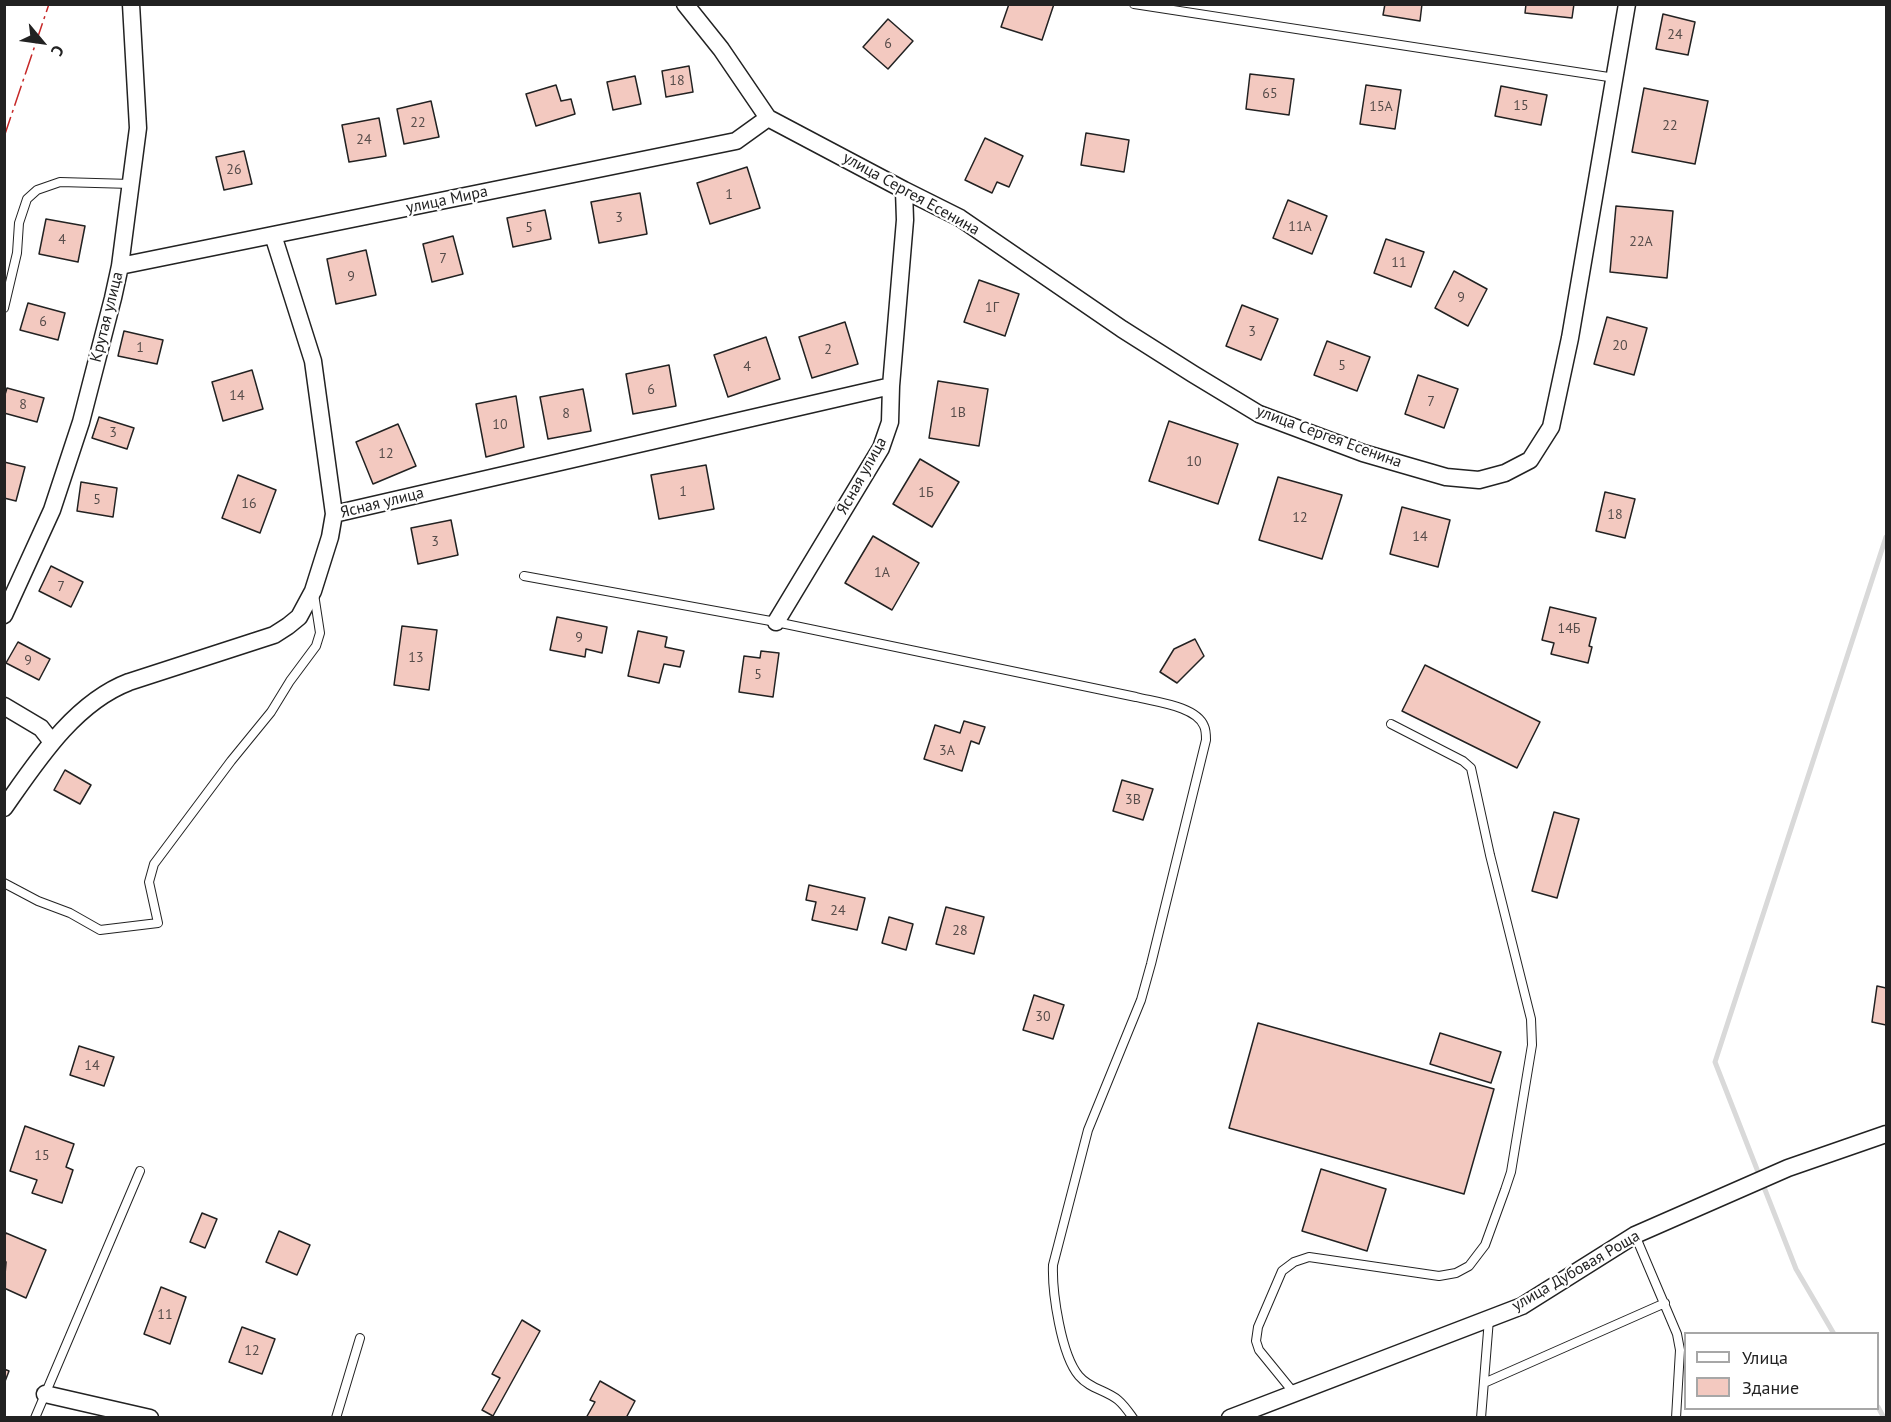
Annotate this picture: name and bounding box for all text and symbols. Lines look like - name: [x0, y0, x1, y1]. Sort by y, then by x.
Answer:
- north arrow: [12, 12, 72, 72]
- house number: 24: [1667, 27, 1683, 43]
- house number: 6: [884, 36, 892, 52]
- text: С: [47, 42, 69, 59]
- house number: 18: [669, 73, 685, 89]
- house number: 65: [1262, 86, 1278, 102]
- house number: 15: [1513, 98, 1529, 114]
- house number: 15А: [1369, 99, 1393, 115]
- house number: 22: [410, 115, 426, 131]
- house number: 22: [1662, 118, 1678, 134]
- house number: 24: [356, 132, 372, 148]
- street label: улица Сергея Есенина: [839, 148, 983, 240]
- house number: 26: [226, 162, 242, 178]
- street label: улица Мира: [404, 182, 490, 218]
- house number: 1: [725, 187, 733, 203]
- house number: 3: [615, 210, 623, 226]
- house number: 11А: [1288, 219, 1312, 235]
- house number: 5: [525, 220, 533, 236]
- house number: 4: [58, 232, 66, 248]
- house number: 22А: [1629, 234, 1653, 250]
- house number: 7: [439, 251, 447, 267]
- house number: 11: [1391, 255, 1407, 271]
- house number: 9: [347, 269, 355, 285]
- street label: Крутая улица: [86, 270, 128, 364]
- house number: 9: [1457, 290, 1465, 306]
- house number: 1Г: [985, 300, 999, 316]
- house number: 6: [39, 314, 47, 330]
- house number: 3: [1248, 324, 1256, 340]
- house number: 20: [1612, 338, 1628, 354]
- house number: 1: [136, 340, 144, 356]
- house number: 2: [824, 342, 832, 358]
- house number: 5: [1338, 358, 1346, 374]
- house number: 4: [743, 359, 751, 375]
- house number: 6: [647, 382, 655, 398]
- house number: 14: [229, 388, 245, 404]
- house number: 7: [1427, 394, 1435, 410]
- house number: 8: [19, 397, 27, 413]
- street label: улица Сергея Есенина: [1254, 402, 1404, 472]
- house number: 1В: [950, 405, 966, 421]
- house number: 8: [562, 406, 570, 422]
- house number: 10: [492, 417, 508, 433]
- house number: 3: [109, 425, 117, 441]
- street label: Ясная улица: [833, 434, 891, 518]
- house number: 12: [378, 446, 394, 462]
- house number: 10: [1186, 454, 1202, 470]
- street label: Ясная улица: [338, 483, 426, 523]
- house number: 1: [679, 484, 687, 500]
- house number: 1Б: [918, 485, 934, 501]
- house number: 5: [93, 492, 101, 508]
- house number: 16: [241, 496, 257, 512]
- house number: 18: [1607, 507, 1623, 523]
- house number: 12: [1292, 510, 1308, 526]
- house number: 14: [1412, 529, 1428, 545]
- house number: 3: [431, 534, 439, 550]
- house number: 1А: [874, 565, 890, 581]
- house number: 7: [57, 579, 65, 595]
- house number: 14Б: [1558, 621, 1580, 637]
- house number: 9: [575, 630, 583, 646]
- house number: 13: [408, 650, 424, 666]
- house number: 9: [24, 653, 32, 669]
- house number: 5: [754, 667, 762, 683]
- house number: 3А: [939, 743, 955, 759]
- house number: 3В: [1125, 792, 1141, 808]
- house number: 24: [830, 903, 846, 919]
- house number: 28: [952, 923, 968, 939]
- house number: 30: [1035, 1009, 1051, 1025]
- house number: 14: [84, 1058, 100, 1074]
- house number: 15: [34, 1148, 50, 1164]
- street label: улица Дубовая Роща: [1509, 1227, 1643, 1315]
- house number: 11: [157, 1307, 173, 1323]
- legend: [1684, 1332, 1879, 1410]
- house number: 12: [244, 1343, 260, 1359]
- text: Улица: [1742, 1346, 1788, 1369]
- text: Здание: [1742, 1376, 1799, 1399]

